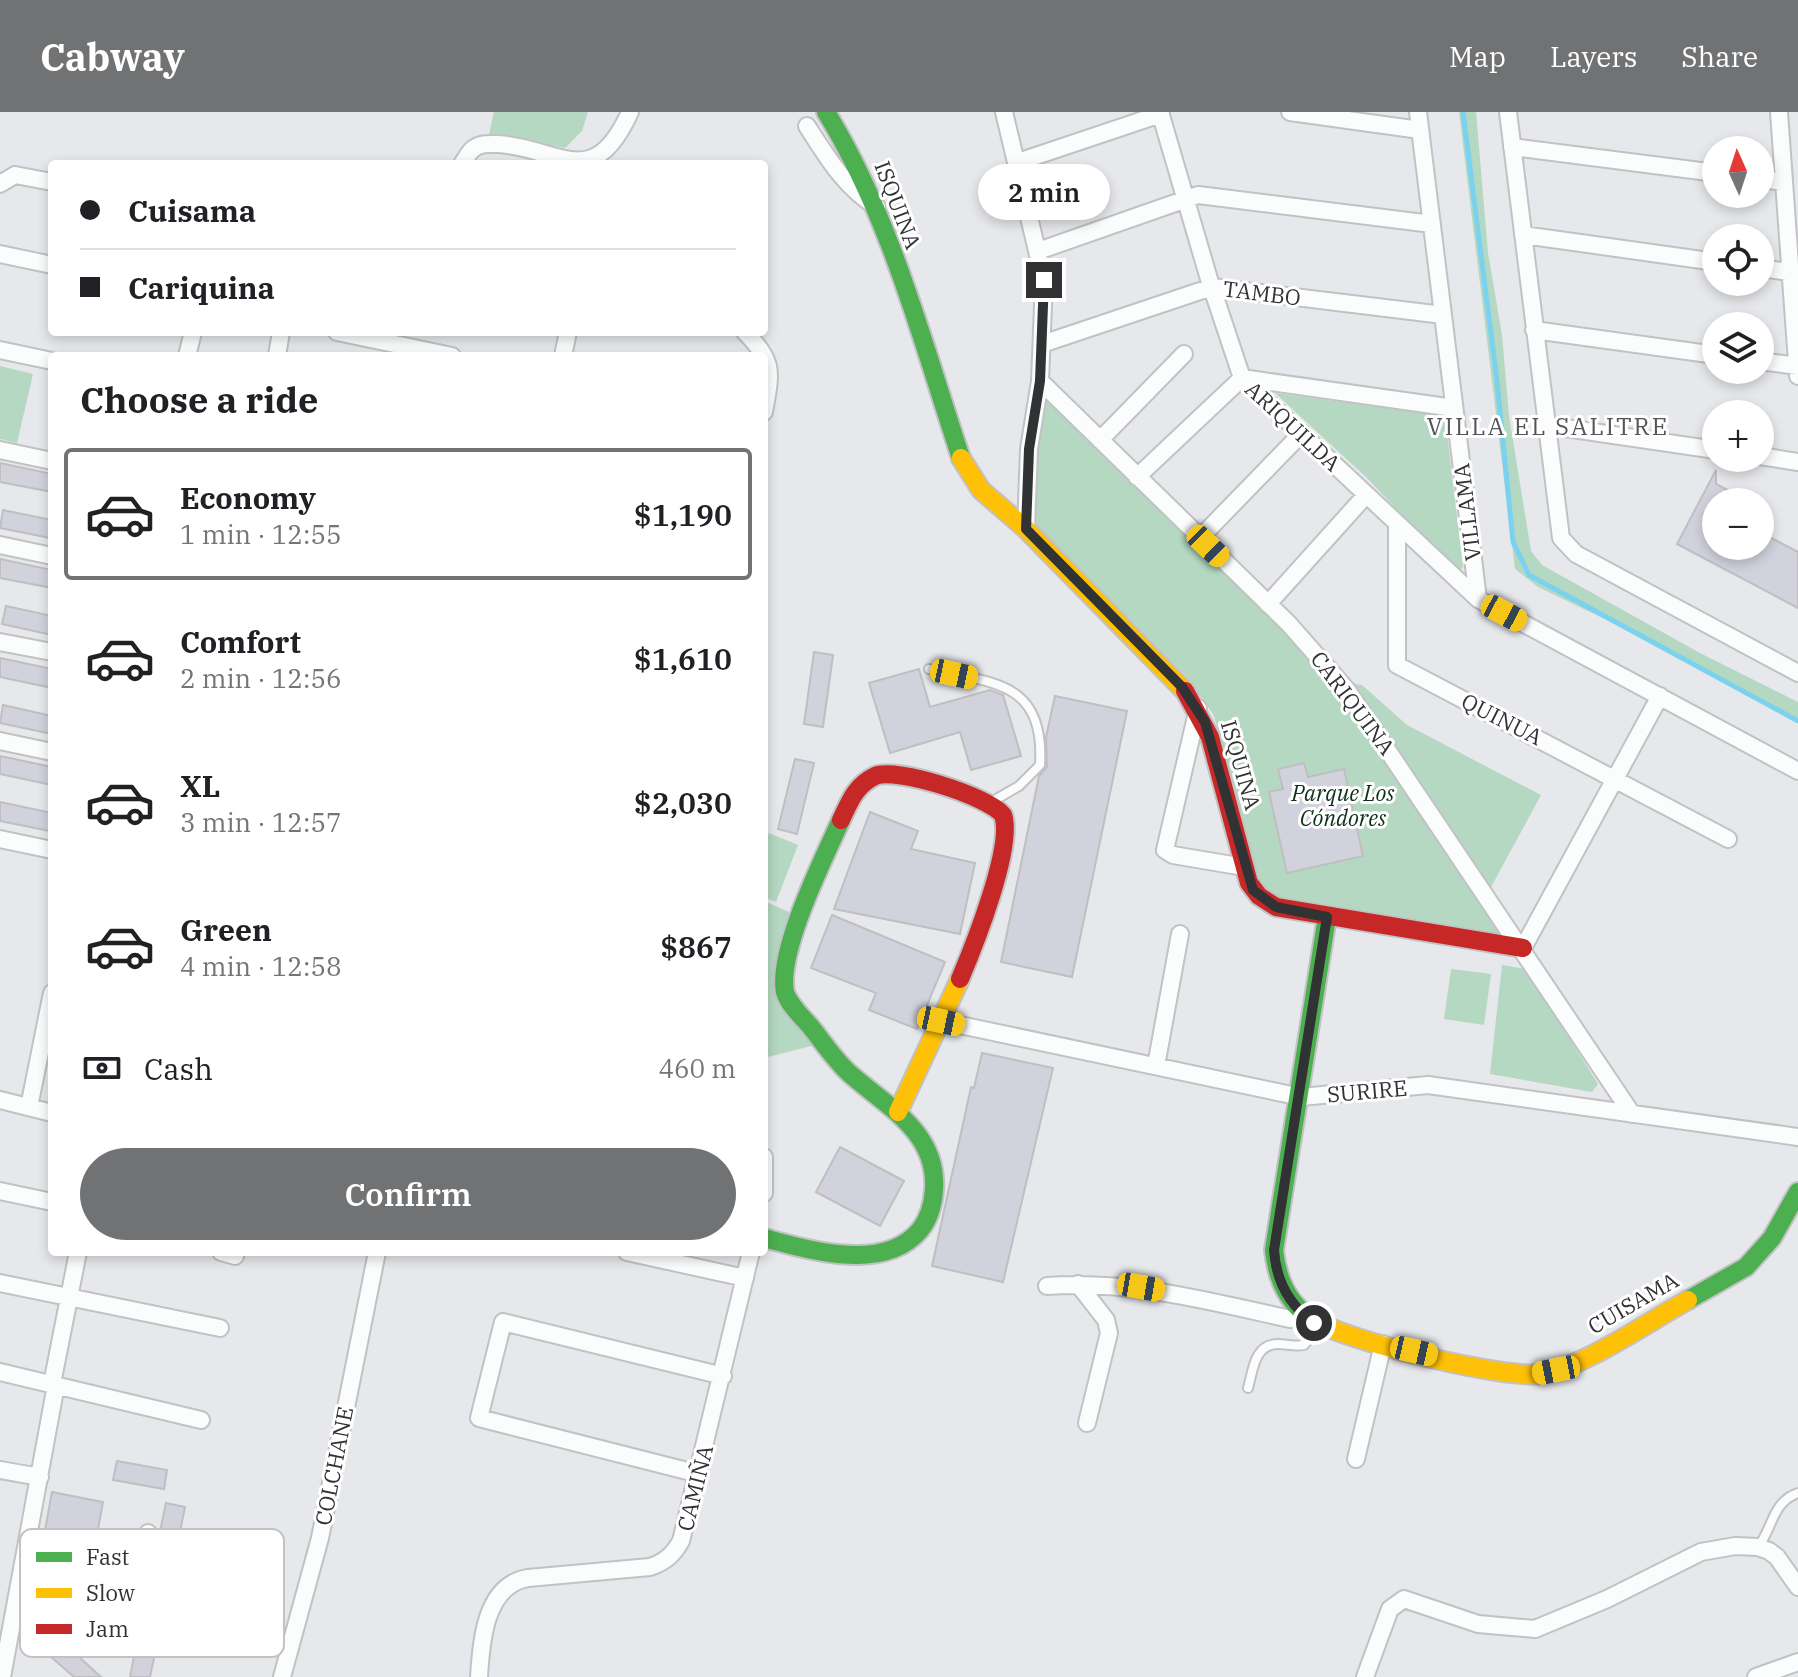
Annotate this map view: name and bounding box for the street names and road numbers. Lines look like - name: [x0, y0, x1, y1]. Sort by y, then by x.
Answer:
- street label: ISQUINA: [868, 157, 929, 253]
- street label: TAMBO: [1222, 273, 1302, 312]
- street label: ARIQUILDA: [1240, 374, 1347, 477]
- street label: VILLAMA: [1446, 462, 1487, 562]
- street label: CARIQUINA: [1305, 645, 1402, 761]
- street label: QUINUA: [1457, 686, 1548, 751]
- street label: ISQUINA: [1215, 717, 1268, 813]
- street label: SURIRE: [1326, 1073, 1408, 1108]
- street label: CUISAMA: [1582, 1265, 1683, 1340]
- street label: COLCHANE: [308, 1404, 359, 1528]
- street label: CAMIÑA: [670, 1442, 719, 1534]

